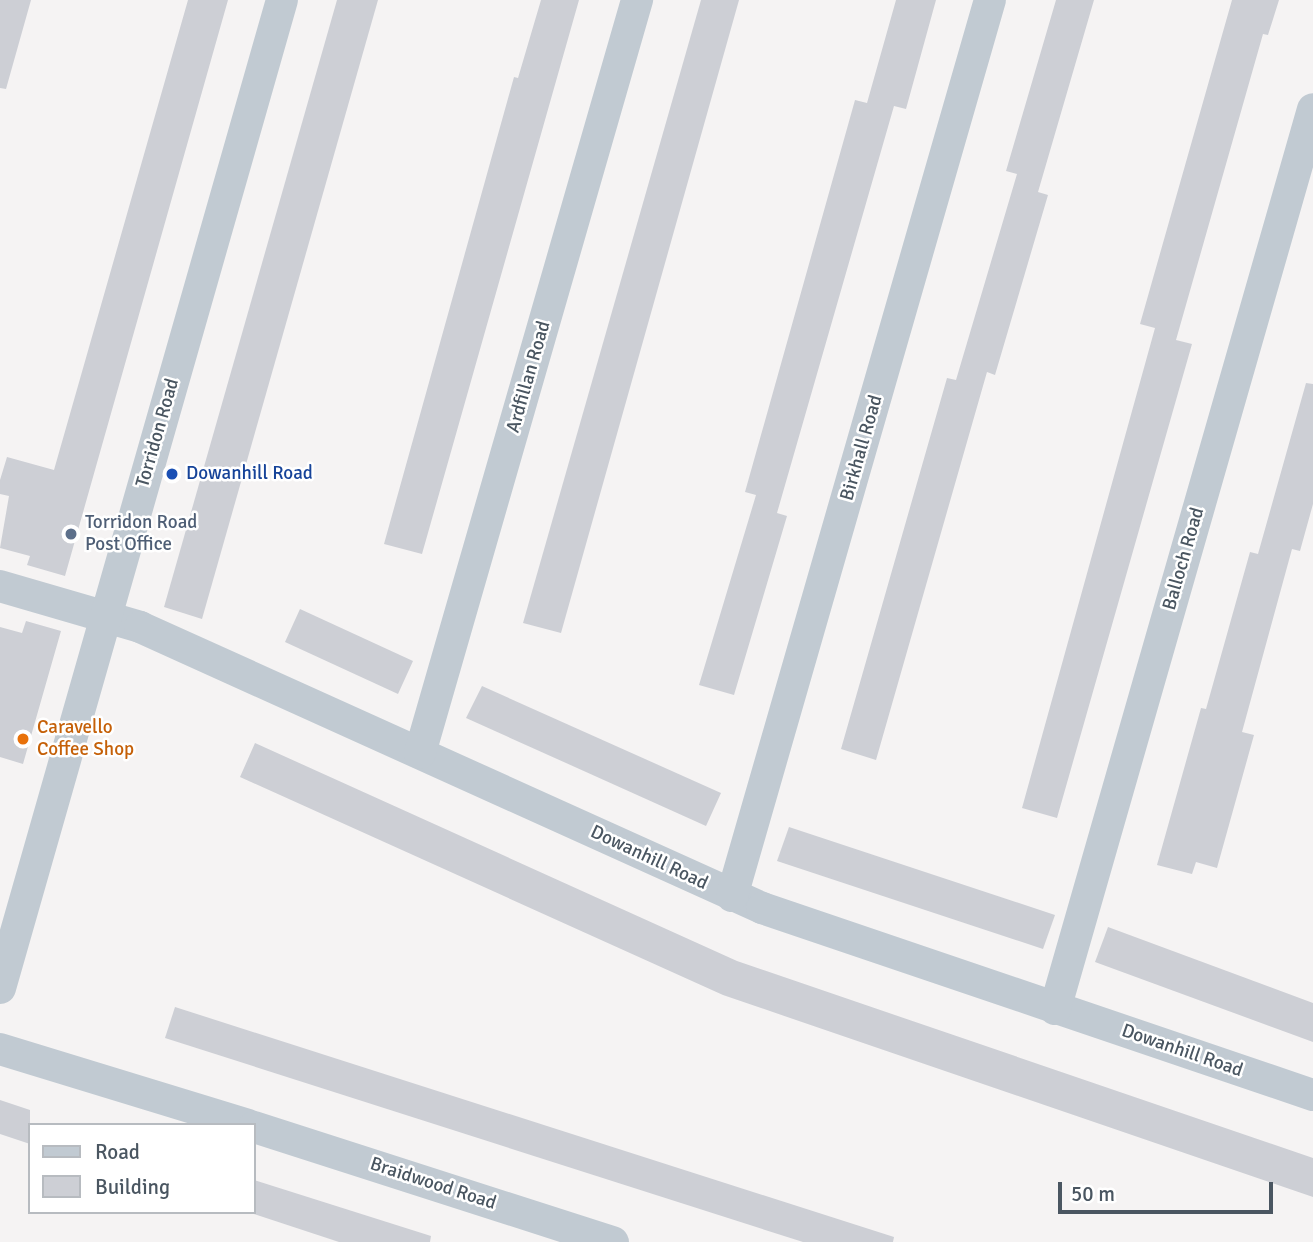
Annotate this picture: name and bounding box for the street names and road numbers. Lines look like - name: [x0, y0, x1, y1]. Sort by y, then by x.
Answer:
- street label: Ardfillan Road: [502, 318, 556, 436]
- street label: Torridon Road: [132, 376, 184, 490]
- street label: Birkhall Road: [836, 392, 888, 504]
- street label: Balloch Road: [1158, 505, 1210, 613]
- street label: Dowanhill Road: [587, 821, 711, 895]
- street label: Dowanhill Road: [1118, 1020, 1246, 1082]
- street label: Braidwood Road: [367, 1153, 499, 1215]

